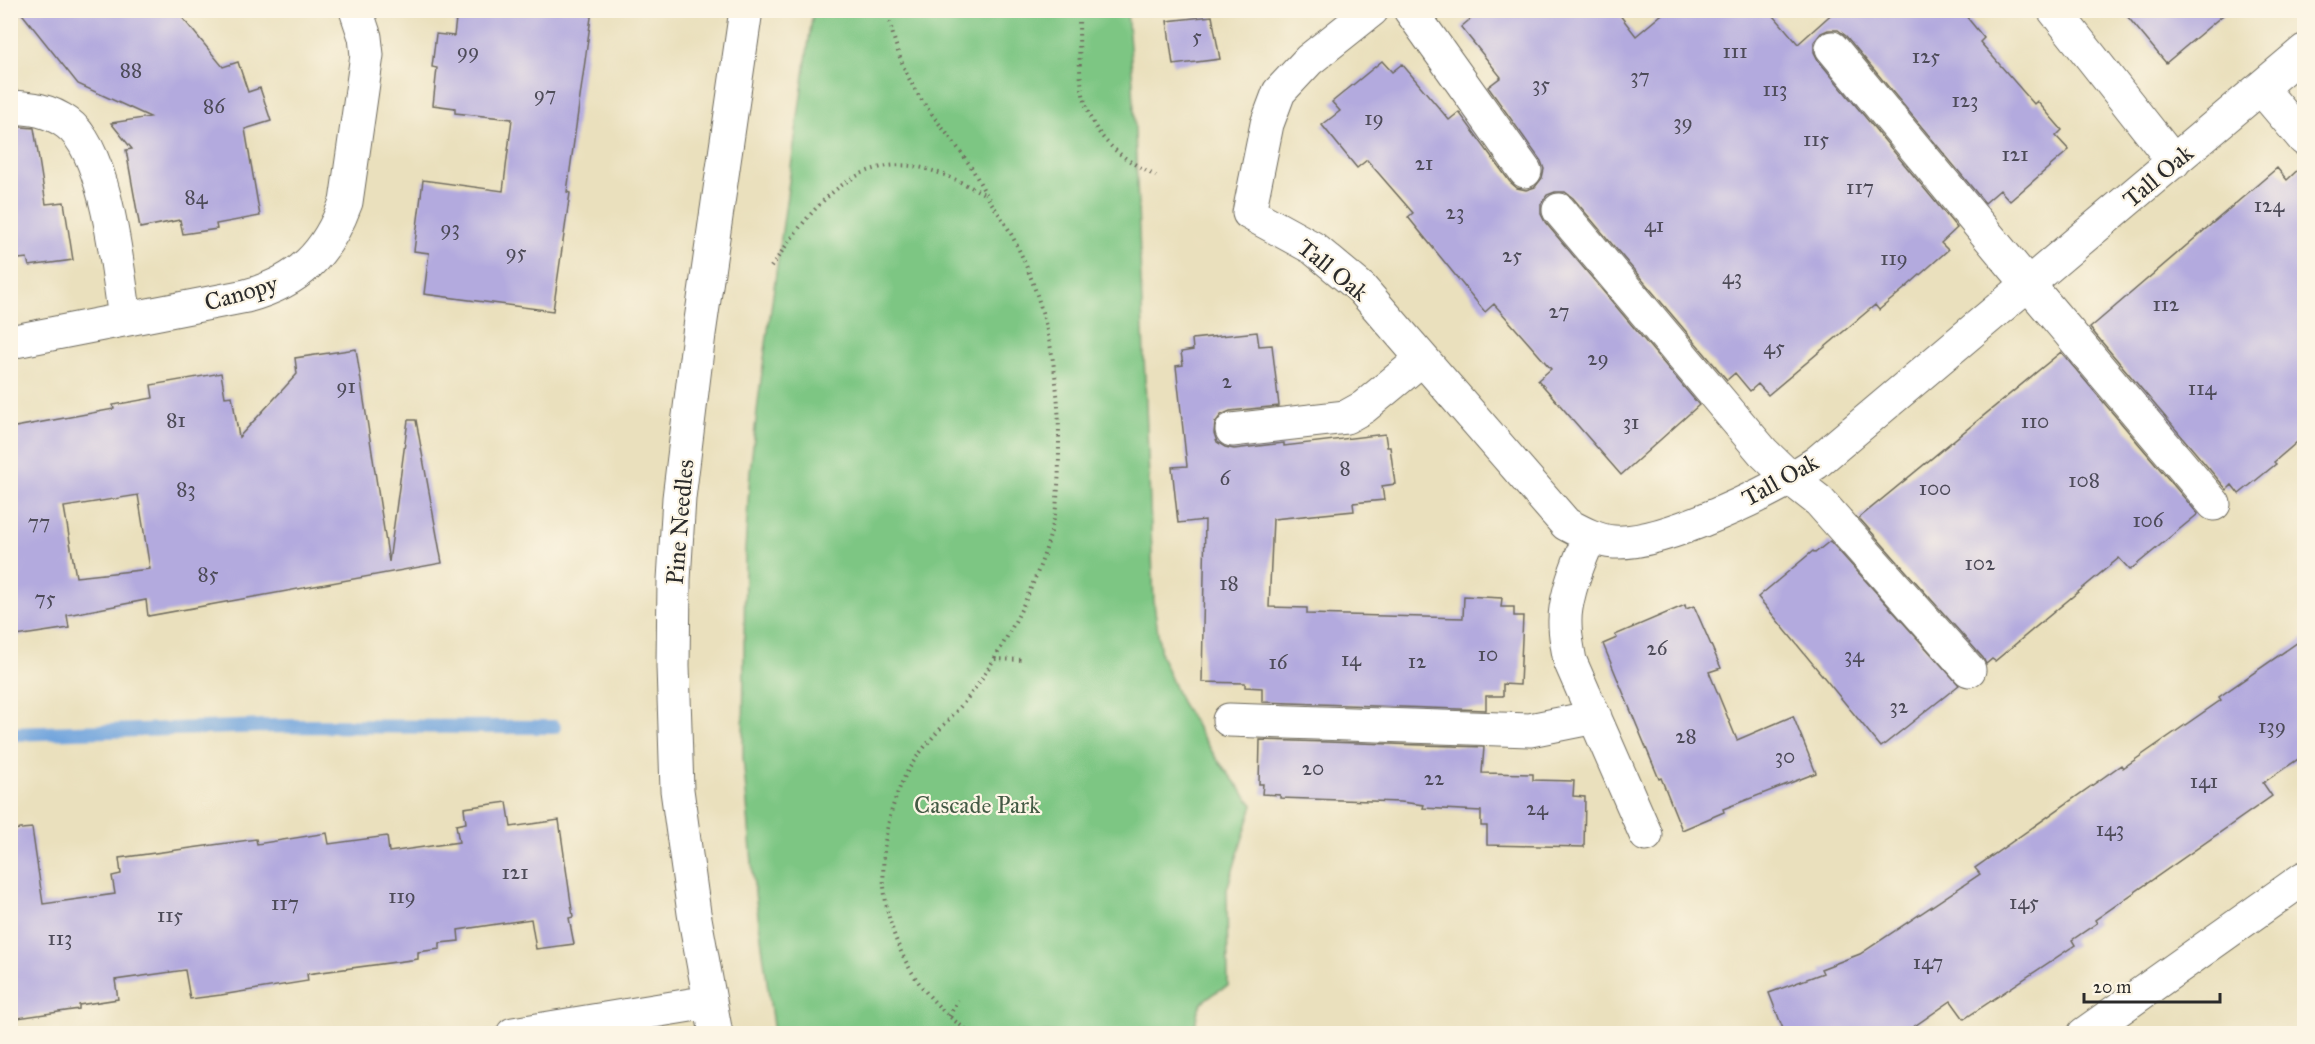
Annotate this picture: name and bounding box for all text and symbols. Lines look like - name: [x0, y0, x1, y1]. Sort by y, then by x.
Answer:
- house number: 5: [1192, 23, 1202, 49]
- house number: 99: [457, 38, 479, 64]
- house number: 111: [1723, 38, 1747, 64]
- house number: 125: [1912, 43, 1940, 69]
- house number: 88: [120, 57, 142, 83]
- house number: 37: [1630, 63, 1650, 89]
- house number: 35: [1532, 71, 1550, 97]
- house number: 113: [1763, 76, 1788, 102]
- house number: 97: [534, 81, 556, 107]
- house number: 123: [1951, 87, 1979, 113]
- house number: 86: [203, 93, 226, 119]
- house number: 19: [1364, 105, 1384, 131]
- house number: 39: [1673, 109, 1693, 135]
- house number: 115: [1803, 126, 1829, 152]
- street label: Tall Oak: [2117, 137, 2200, 214]
- house number: 121: [2002, 141, 2028, 167]
- house number: 21: [1415, 150, 1433, 176]
- house number: 117: [1846, 174, 1874, 200]
- house number: 84: [185, 184, 209, 210]
- house number: 124: [2254, 192, 2285, 218]
- house number: 23: [1446, 199, 1464, 225]
- house number: 41: [1644, 212, 1664, 238]
- house number: 93: [440, 215, 460, 241]
- street label: Tall Oak: [1291, 232, 1375, 308]
- house number: 95: [505, 239, 527, 265]
- house number: 25: [1502, 242, 1522, 268]
- house number: 119: [1880, 245, 1908, 271]
- house number: 43: [1722, 264, 1742, 290]
- street label: Canopy: [201, 268, 282, 318]
- house number: 112: [2153, 291, 2180, 317]
- house number: 27: [1549, 298, 1570, 324]
- house number: 45: [1763, 334, 1785, 360]
- house number: 29: [1587, 345, 1609, 371]
- house number: 2: [1222, 368, 1233, 394]
- house number: 91: [336, 373, 356, 399]
- house number: 114: [2188, 375, 2217, 401]
- house number: 81: [166, 407, 186, 433]
- house number: 110: [2021, 408, 2049, 434]
- house number: 31: [1623, 409, 1639, 435]
- street label: Tall Oak: [1736, 446, 1824, 513]
- house number: 8: [1339, 455, 1351, 481]
- street label: Pine Needles: [660, 458, 700, 586]
- house number: 6: [1220, 465, 1232, 491]
- house number: 108: [2068, 467, 2100, 493]
- house number: 100: [1919, 475, 1951, 501]
- house number: 83: [176, 476, 196, 502]
- house number: 106: [2132, 507, 2165, 533]
- house number: 77: [28, 509, 50, 535]
- house number: 102: [1965, 550, 1996, 576]
- house number: 85: [198, 561, 219, 587]
- house number: 18: [1219, 570, 1239, 596]
- house number: 75: [35, 585, 56, 611]
- house number: 26: [1646, 635, 1669, 661]
- house number: 10: [1478, 641, 1498, 667]
- house number: 34: [1844, 642, 1865, 668]
- house number: 14: [1341, 646, 1362, 672]
- house number: 12: [1408, 648, 1427, 674]
- house number: 16: [1268, 649, 1289, 675]
- house number: 32: [1890, 693, 1909, 719]
- house number: 139: [2258, 713, 2286, 739]
- house number: 28: [1675, 723, 1697, 749]
- house number: 30: [1775, 743, 1795, 769]
- house number: 20: [1302, 755, 1324, 781]
- house number: 22: [1424, 765, 1445, 791]
- house number: 141: [2190, 768, 2218, 794]
- park label: Cascade Park: [914, 790, 1041, 820]
- house number: 24: [1526, 795, 1549, 821]
- house number: 143: [2096, 816, 2124, 842]
- house number: 121: [502, 859, 528, 885]
- house number: 119: [388, 883, 416, 909]
- house number: 145: [2009, 889, 2039, 915]
- house number: 117: [271, 890, 299, 916]
- house number: 115: [157, 902, 183, 928]
- house number: 113: [48, 925, 73, 951]
- house number: 147: [1913, 949, 1943, 975]
- scale bar: [2084, 966, 2220, 1004]
- text: 20 m: [2093, 976, 2131, 998]

